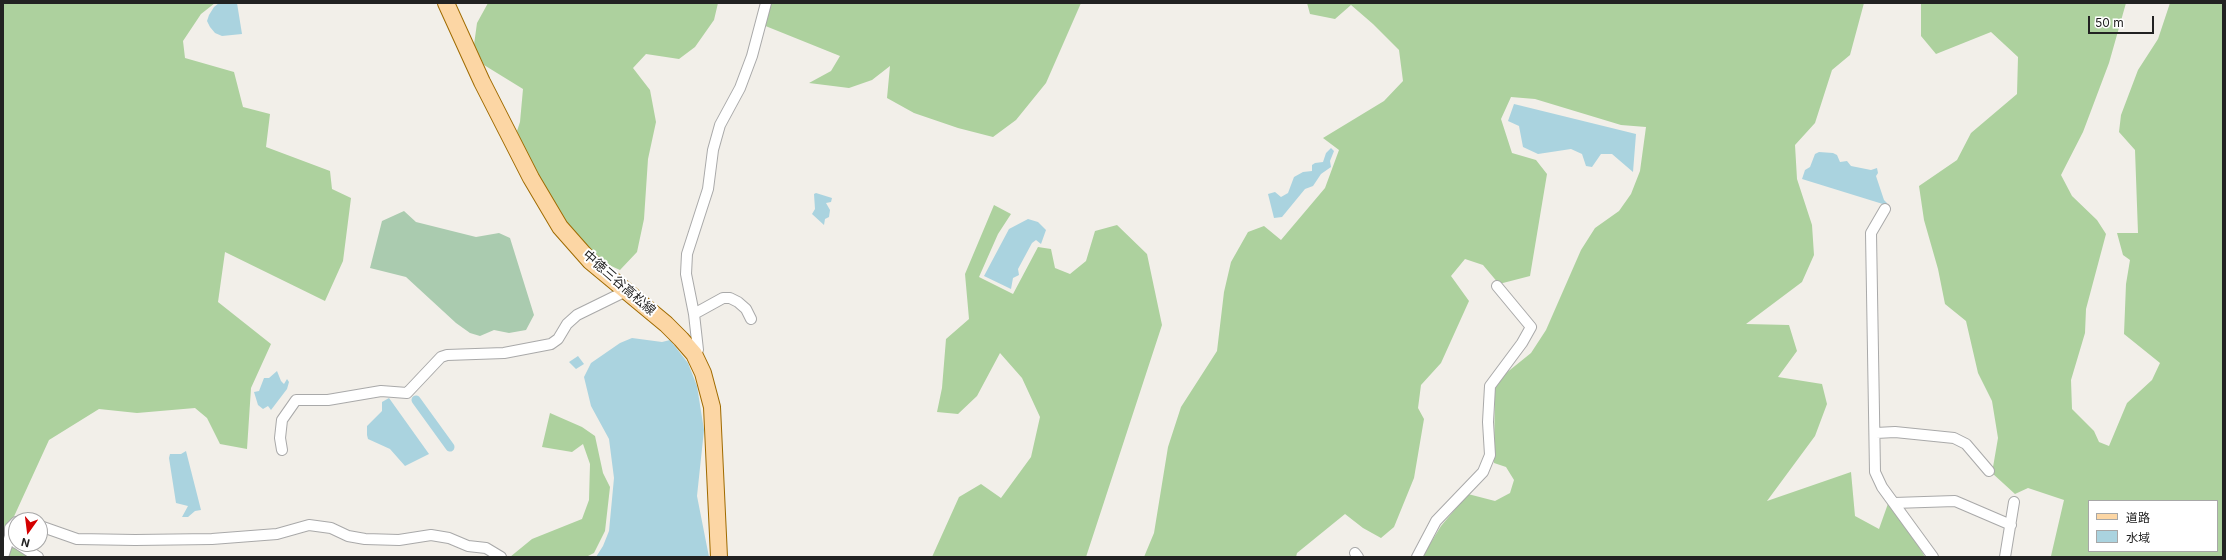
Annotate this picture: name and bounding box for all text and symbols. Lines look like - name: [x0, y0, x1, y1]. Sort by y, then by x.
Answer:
- scale bar: [2090, 8, 2156, 34]
- text: 50 m: [2095, 15, 2124, 30]
- street label: 中徳三谷高松線: [580, 247, 658, 319]
- legend: [2088, 500, 2218, 552]
- text: 道路: [2126, 510, 2150, 525]
- north arrow: [8, 512, 48, 552]
- text: 水域: [2126, 530, 2150, 545]
- text: N: [20, 535, 31, 550]

